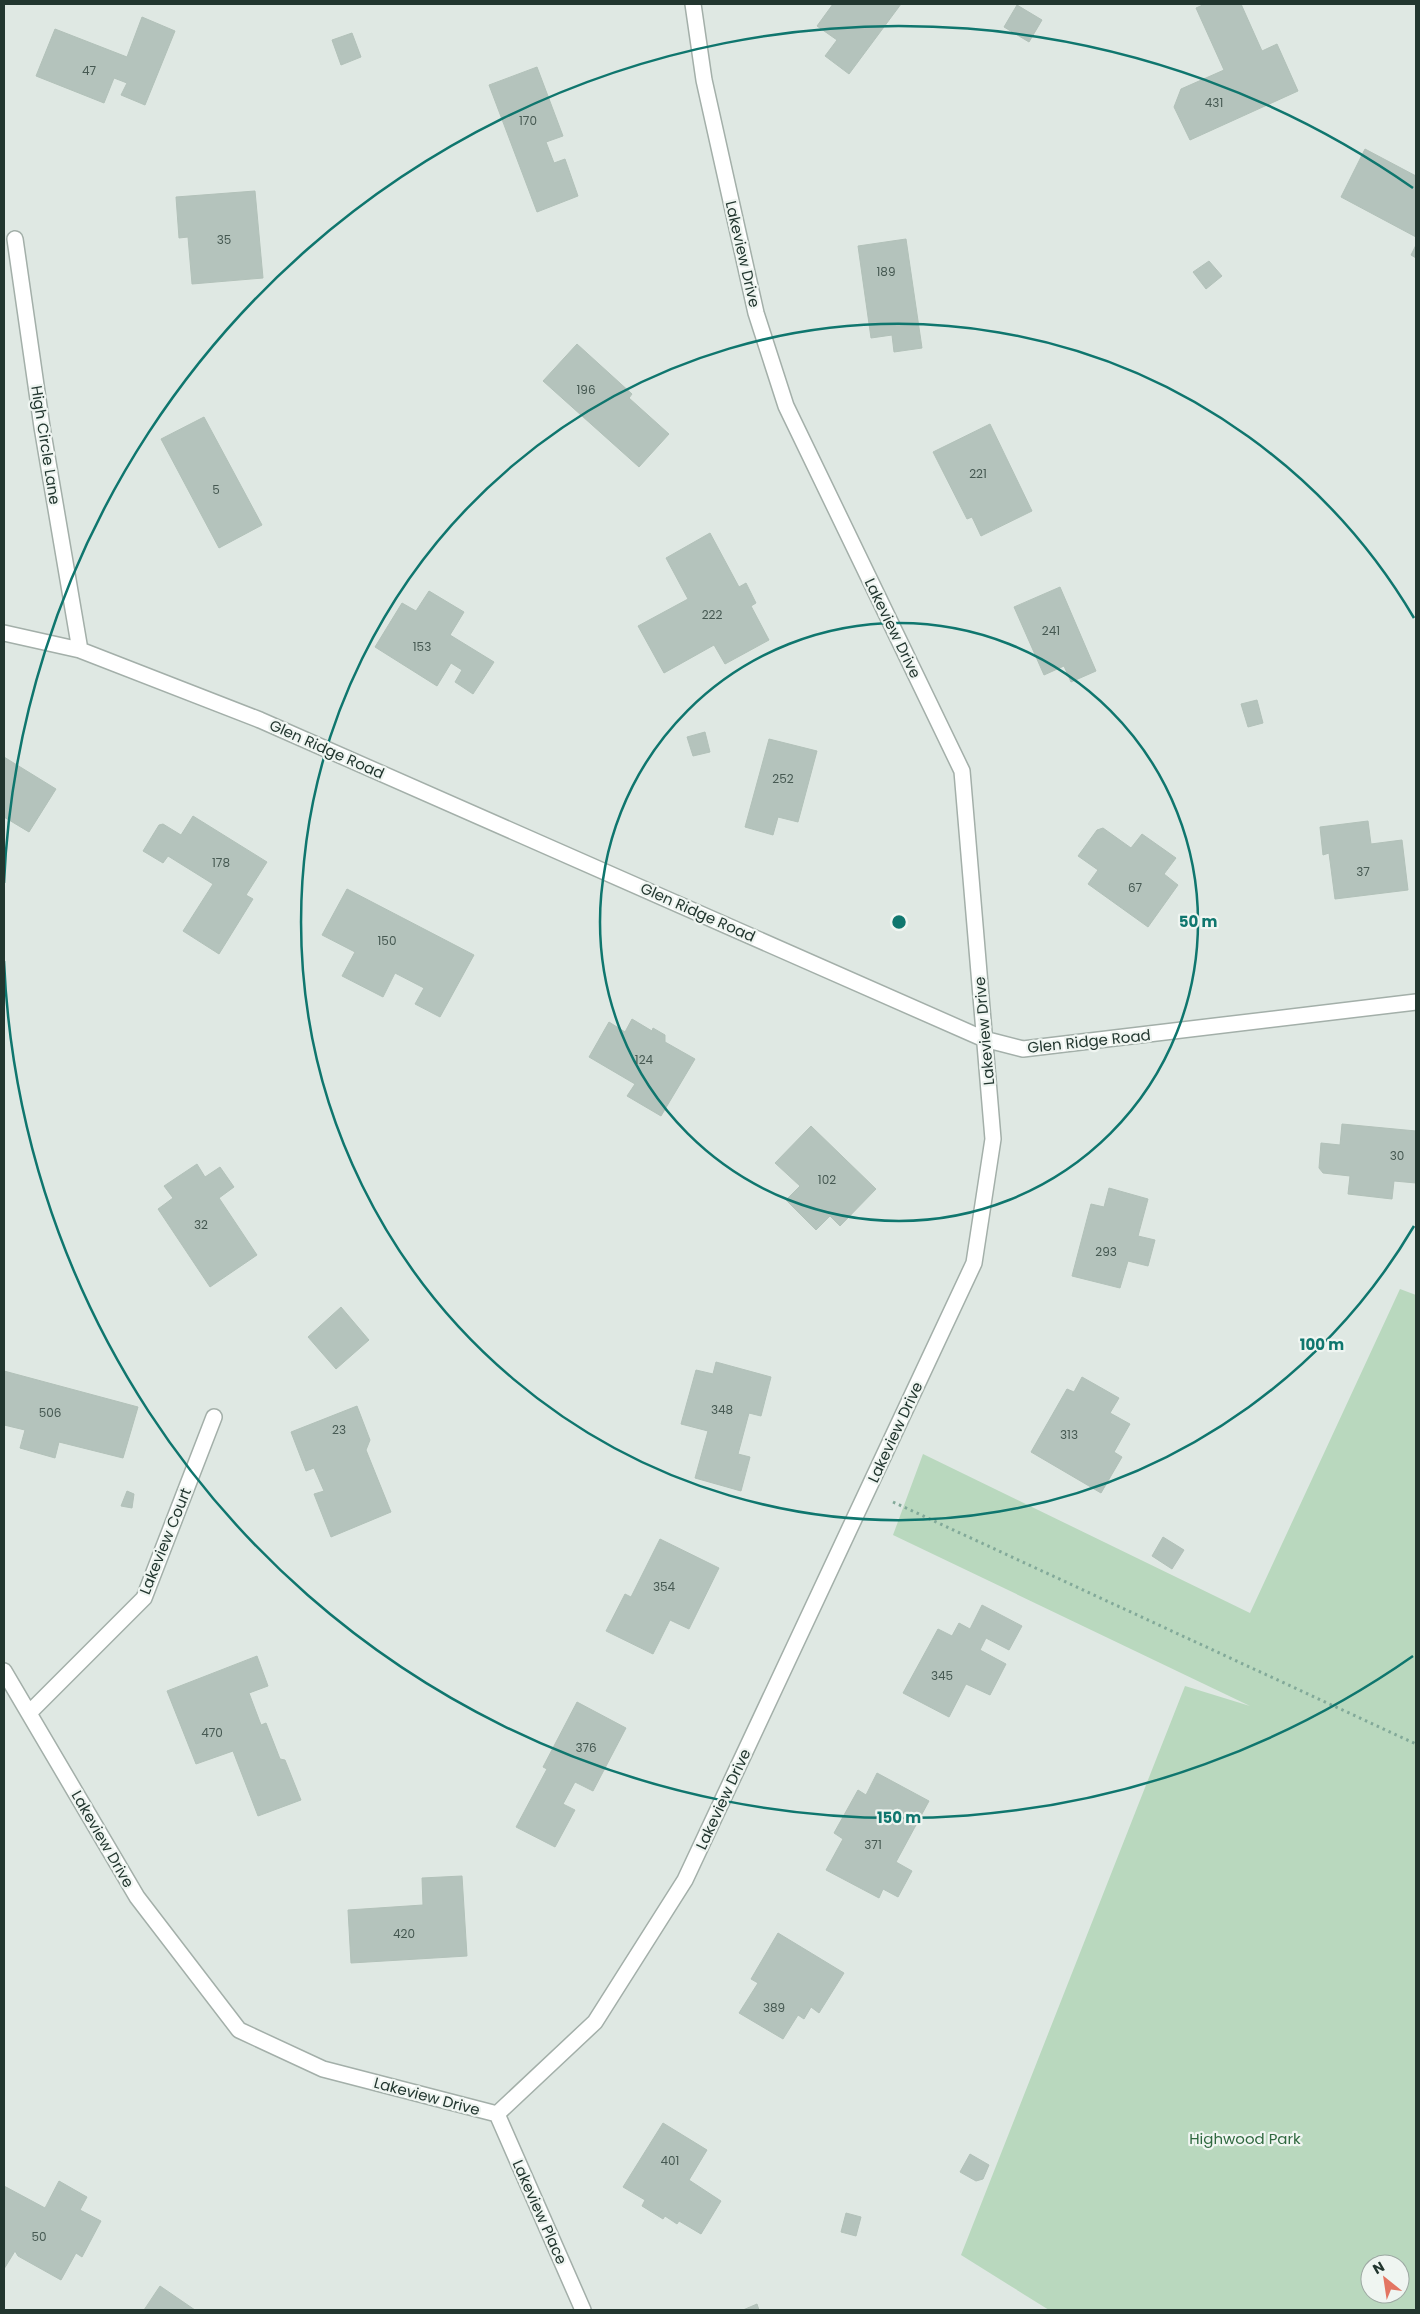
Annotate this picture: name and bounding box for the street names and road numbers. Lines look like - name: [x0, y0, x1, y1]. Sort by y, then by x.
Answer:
- street label: Lakeview Drive: [721, 199, 765, 309]
- street label: High Circle Lane: [26, 384, 66, 506]
- street label: Lakeview Drive: [860, 574, 926, 682]
- street label: Glen Ridge Road: [266, 714, 388, 784]
- street label: Glen Ridge Road: [637, 877, 759, 947]
- street label: Lakeview Drive: [969, 976, 999, 1086]
- street label: Glen Ridge Road: [1026, 1024, 1152, 1058]
- street label: Lakeview Drive: [862, 1378, 928, 1486]
- street label: Lakeview Court: [134, 1485, 196, 1597]
- street label: Lakeview Drive: [690, 1745, 756, 1853]
- street label: Lakeview Drive: [67, 1787, 139, 1891]
- street label: Lakeview Drive: [372, 2072, 482, 2120]
- street label: Lakeview Place: [508, 2156, 572, 2268]

